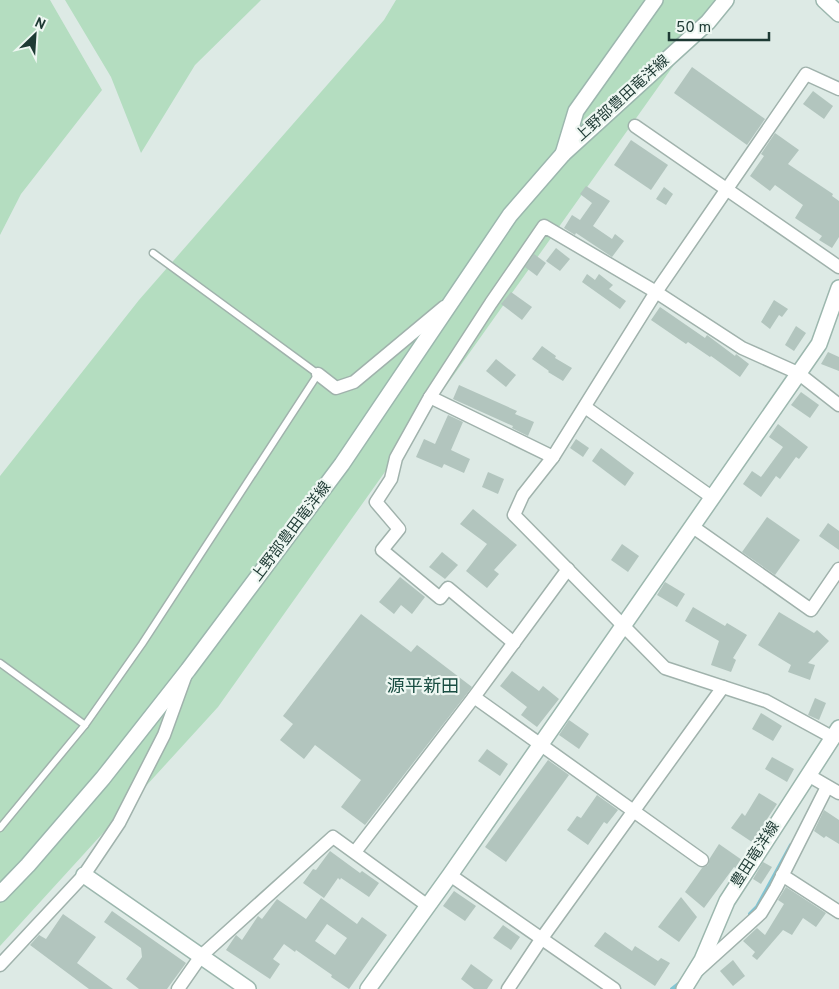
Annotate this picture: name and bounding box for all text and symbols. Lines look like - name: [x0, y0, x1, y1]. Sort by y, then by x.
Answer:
- north arrow: [10, 10, 60, 60]
- scale bar: [669, 10, 769, 42]
- text: N: [32, 15, 48, 34]
- text: 50 m: [676, 19, 711, 38]
- street label: 上野部豊田竜洋線: [572, 52, 674, 146]
- street label: 上野部豊田竜洋線: [248, 478, 336, 586]
- district label: 源平新田: [387, 676, 459, 699]
- street label: 豊田竜洋線: [728, 818, 784, 892]

